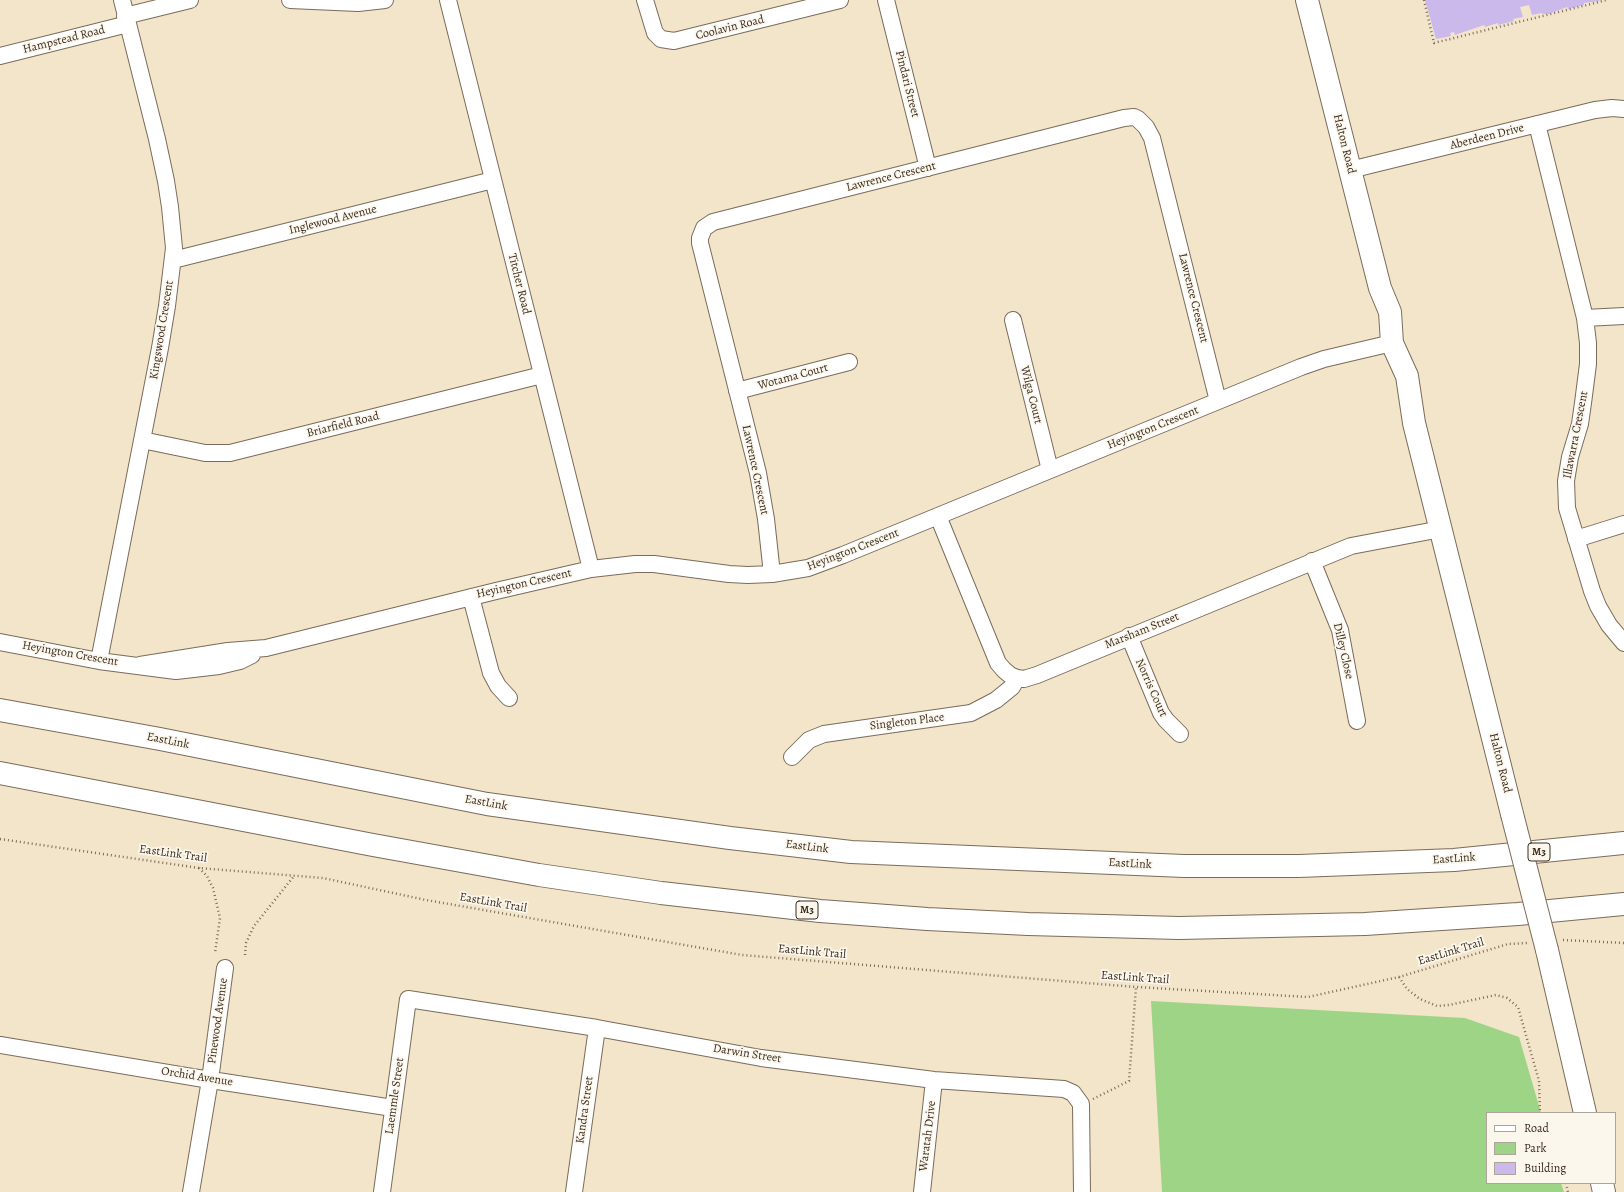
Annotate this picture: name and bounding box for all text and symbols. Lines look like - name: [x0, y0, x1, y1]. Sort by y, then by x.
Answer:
- street label: Coolavin Road: [694, 13, 766, 43]
- street label: Hampstead Road: [21, 23, 107, 57]
- street label: Pindari Street: [892, 49, 922, 119]
- street label: Halton Road: [1330, 113, 1358, 175]
- street label: Aberdeen Drive: [1448, 121, 1526, 153]
- street label: Lawrence Crescent: [845, 159, 937, 195]
- street label: Inglewood Avenue: [288, 202, 378, 238]
- street label: Titcher Road: [504, 252, 534, 316]
- street label: Lawrence Crescent: [1175, 252, 1211, 344]
- street label: Kingswood Crescent: [147, 279, 177, 381]
- street label: Wotama Court: [756, 361, 830, 393]
- street label: Wilga Court: [1017, 365, 1045, 425]
- street label: Illawarra Crescent: [1560, 390, 1592, 480]
- street label: Heyington Crescent: [1105, 403, 1201, 453]
- street label: Briarfield Road: [305, 409, 381, 441]
- street label: Lawrence Crescent: [738, 424, 772, 516]
- street label: Heyington Crescent: [805, 526, 901, 574]
- street label: Heyington Crescent: [475, 566, 573, 602]
- street label: Marsham Street: [1103, 610, 1181, 652]
- street label: Dilley Close: [1330, 621, 1356, 681]
- street label: Heyington Crescent: [21, 638, 119, 670]
- street label: Norris Court: [1132, 657, 1170, 719]
- street label: Singleton Place: [869, 710, 945, 734]
- street label: EastLink: [145, 730, 191, 752]
- street label: Halton Road: [1486, 732, 1514, 794]
- street label: EastLink: [463, 792, 509, 814]
- street label: EastLink: [785, 837, 829, 857]
- street label: EastLink Trail: [138, 842, 208, 866]
- road number: M3: [1528, 843, 1550, 861]
- street label: EastLink: [1432, 850, 1476, 868]
- street label: EastLink: [1108, 856, 1152, 872]
- street label: EastLink Trail: [458, 890, 528, 916]
- road number: M3: [796, 901, 818, 919]
- street label: EastLink Trail: [1416, 935, 1486, 969]
- street label: EastLink Trail: [777, 942, 847, 962]
- street label: EastLink Trail: [1100, 968, 1170, 988]
- street label: Pinewood Avenue: [205, 977, 231, 1065]
- street label: Darwin Street: [712, 1041, 782, 1067]
- street label: Laemmle Street: [382, 1057, 408, 1135]
- street label: Orchid Avenue: [160, 1064, 234, 1090]
- street label: Kandra Street: [573, 1075, 597, 1145]
- street label: Waratah Drive: [917, 1100, 939, 1172]
- legend: [1486, 1112, 1616, 1184]
- text: Road: [1524, 1120, 1549, 1136]
- text: Park: [1524, 1140, 1547, 1156]
- text: Building: [1524, 1160, 1566, 1176]

